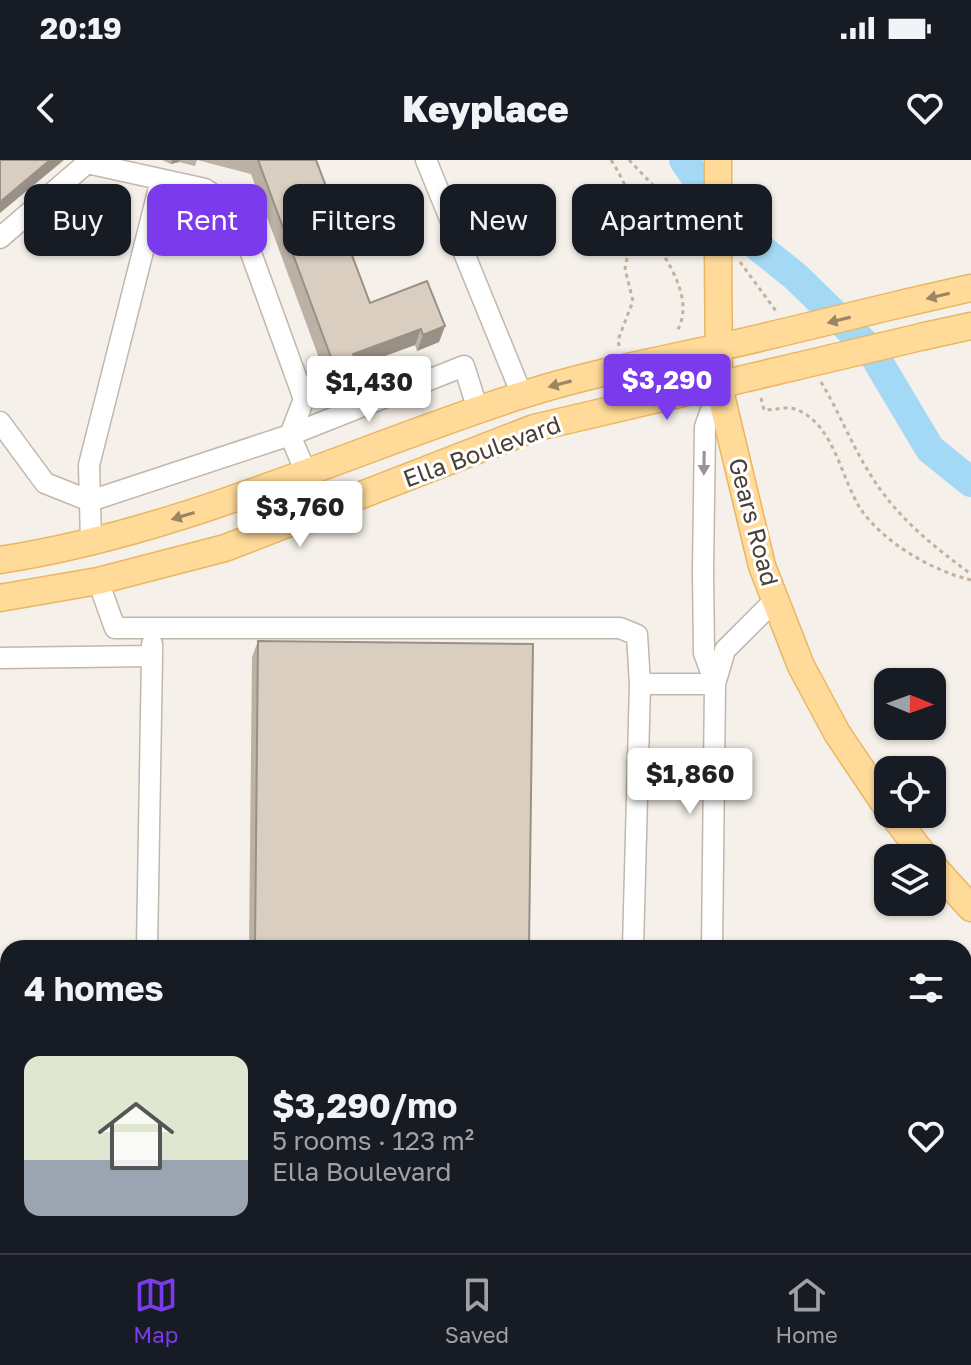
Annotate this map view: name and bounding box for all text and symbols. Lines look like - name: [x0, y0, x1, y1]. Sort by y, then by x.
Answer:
- text: 20:19: [40, 10, 122, 46]
- icon: back: [24, 86, 68, 130]
- icon: heart: [903, 86, 947, 130]
- text: Keyplace: [402, 87, 569, 130]
- chip: Buy: [24, 184, 131, 256]
- chip: Rent: [147, 184, 267, 256]
- chip: Filters: [283, 184, 424, 256]
- chip: New: [440, 184, 556, 256]
- chip: Apartment: [572, 184, 772, 256]
- one-way arrow: [925, 290, 950, 303]
- one-way arrow: [826, 315, 851, 327]
- pin: $3,290: [602, 354, 732, 422]
- pin: $1,430: [304, 356, 434, 424]
- text: $3,290: [622, 364, 712, 395]
- text: $1,430: [325, 366, 413, 397]
- one-way arrow: [548, 378, 572, 391]
- street label: Ella Boulevard: [399, 409, 564, 493]
- one-way arrow: [698, 451, 711, 476]
- street label: Gears Road: [723, 454, 785, 589]
- pin: $3,760: [235, 481, 365, 549]
- text: $3,760: [255, 491, 345, 522]
- one-way arrow: [170, 511, 194, 523]
- north arrow: [874, 668, 946, 740]
- map controls: [874, 668, 946, 916]
- pin: $1,860: [625, 748, 755, 816]
- button: locate: [874, 756, 946, 828]
- text: $1,860: [645, 758, 735, 789]
- button: layers: [874, 844, 946, 916]
- icon: filters: [904, 966, 948, 1010]
- text: 4 homes: [24, 968, 164, 1008]
- text: $3,290/mo: [272, 1085, 457, 1125]
- icon: home: [88, 1088, 184, 1184]
- icon: heart: [904, 1114, 948, 1158]
- text: 5 rooms · 123 m²: [272, 1125, 474, 1156]
- text: Ella Boulevard: [272, 1156, 451, 1187]
- tab: Map: [133, 1273, 178, 1348]
- tab: Saved: [445, 1273, 509, 1348]
- tab: Home: [776, 1273, 838, 1348]

